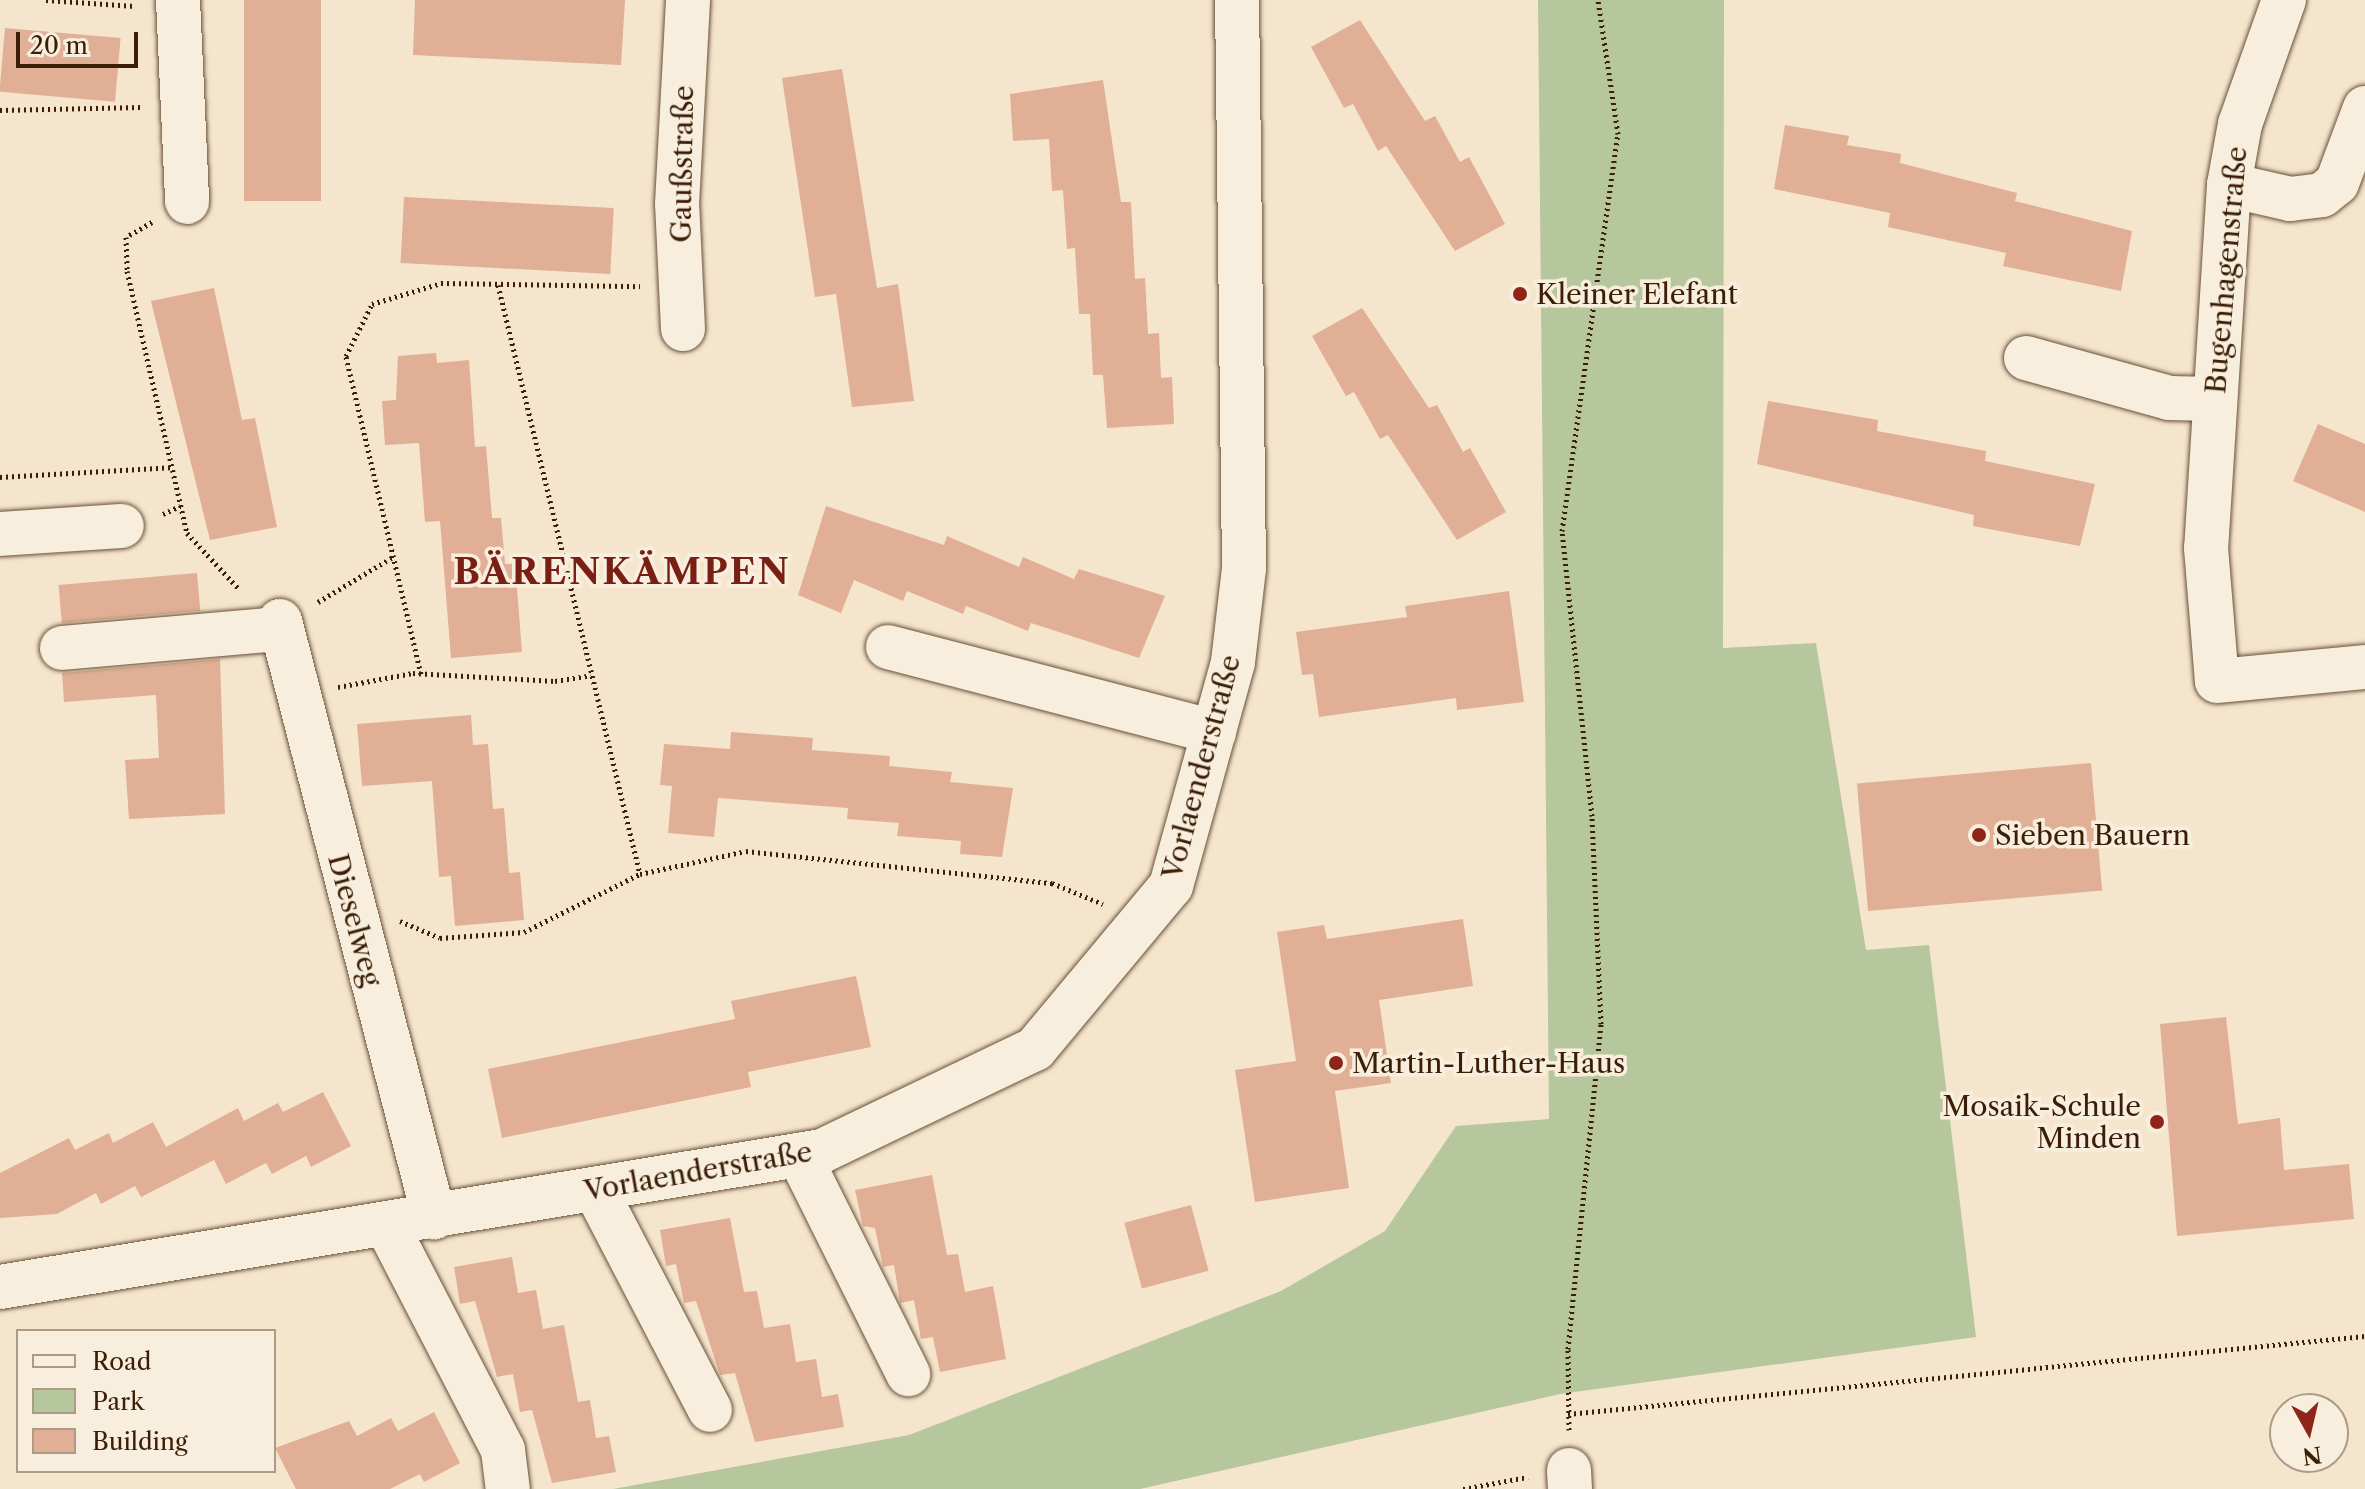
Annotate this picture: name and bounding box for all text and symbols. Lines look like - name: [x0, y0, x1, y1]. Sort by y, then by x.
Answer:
- scale bar: [20, 16, 142, 66]
- text: 20 m: [30, 31, 88, 60]
- street label: Gaußstraße: [664, 85, 700, 243]
- street label: Bugenhagenstraße: [2198, 145, 2254, 395]
- place label: Kleiner Elefant: [1536, 277, 1738, 311]
- marker: Kleiner Elefant: [1511, 285, 1529, 303]
- district label: BÄRENKÄMPEN: [453, 550, 791, 594]
- street label: Vorlaenderstraße: [1155, 651, 1247, 883]
- place label: Sieben Bauern: [1995, 818, 2190, 852]
- marker: Sieben Bauern: [1970, 826, 1988, 844]
- street label: Dieselweg: [321, 850, 389, 990]
- place label: Martin-Luther-Haus: [1352, 1046, 1625, 1080]
- marker: Martin-Luther-Haus: [1327, 1054, 1345, 1072]
- place label: Mosaik-Schule Minden: [1943, 1089, 2141, 1155]
- marker: Mosaik-Schule Minden: [2148, 1113, 2166, 1131]
- street label: Vorlaenderstraße: [581, 1134, 815, 1208]
- legend: [16, 1329, 276, 1473]
- text: Road: [92, 1347, 151, 1376]
- text: Park: [92, 1387, 144, 1416]
- north arrow: [2269, 1393, 2349, 1473]
- text: Building: [92, 1427, 188, 1456]
- text: N: [2301, 1441, 2323, 1470]

